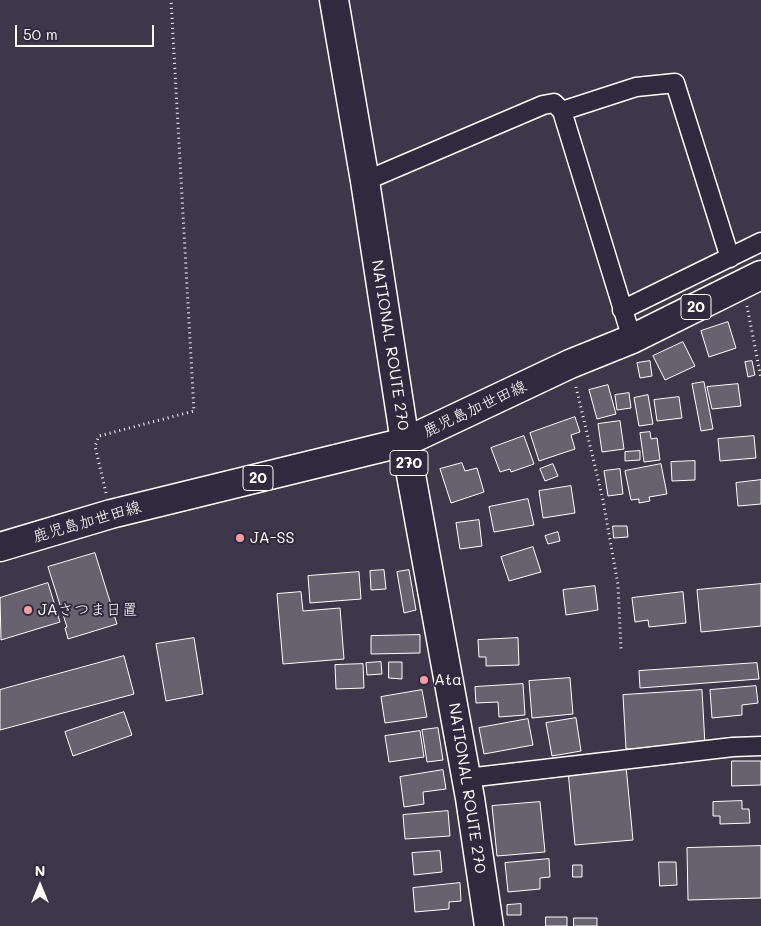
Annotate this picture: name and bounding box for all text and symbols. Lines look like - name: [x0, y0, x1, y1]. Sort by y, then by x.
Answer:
- scale bar: [18, 15, 156, 47]
- text: 50 m: [23, 24, 58, 44]
- street label: NATIONAL ROUTE 270: [367, 258, 413, 432]
- road number: 20: [681, 294, 711, 320]
- street label: 鹿児島加世田線: [420, 377, 530, 441]
- road number: 270: [390, 450, 428, 476]
- road number: 20: [243, 466, 273, 490]
- street label: 鹿児島加世田線: [31, 497, 143, 547]
- place label: JA-SS: [250, 528, 295, 548]
- marker: JA-SS: [234, 532, 246, 544]
- place label: JAさつま日置: [38, 600, 138, 620]
- marker: JAさつま日置: [22, 604, 34, 616]
- place label: Ata: [434, 670, 462, 690]
- marker: Ata: [418, 674, 430, 686]
- street label: NATIONAL ROUTE 270: [444, 701, 490, 875]
- north arrow: [15, 861, 65, 911]
- text: N: [35, 861, 45, 880]

